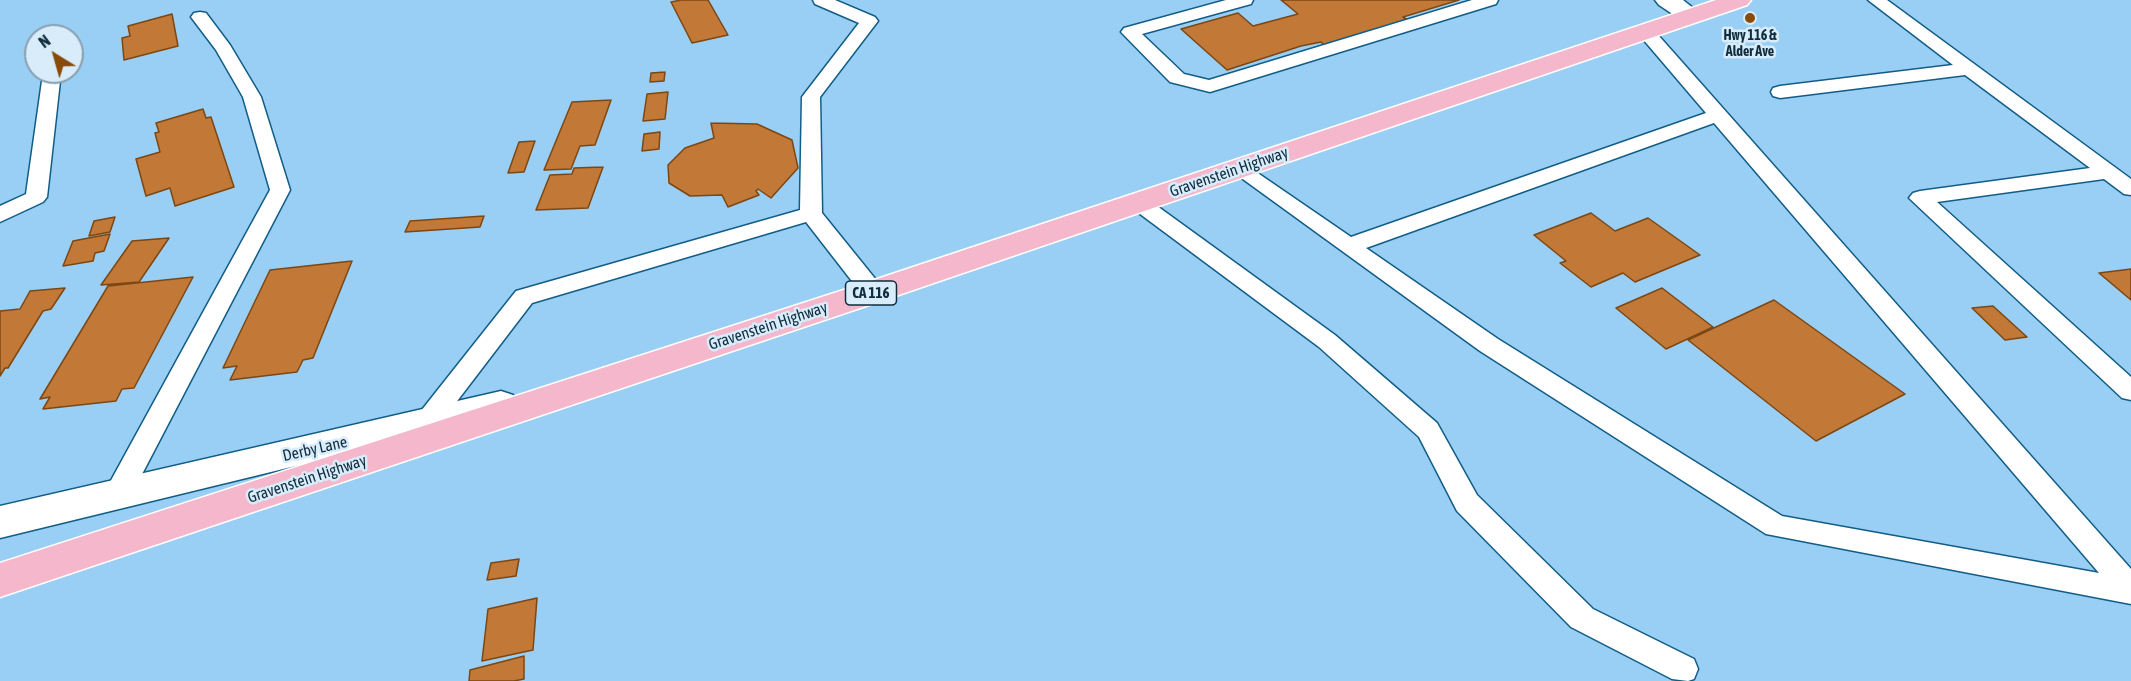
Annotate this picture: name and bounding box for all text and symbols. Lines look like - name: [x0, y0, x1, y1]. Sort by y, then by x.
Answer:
- marker: Hwy 116 & Alder Ave: [1743, 11, 1757, 25]
- north arrow: [24, 24, 84, 84]
- place label: Hwy 116 & Alder Ave: [1723, 28, 1777, 60]
- text: N: [35, 31, 54, 51]
- street label: Gravenstein Highway: [1167, 143, 1291, 201]
- road number: CA 116: [846, 281, 896, 305]
- street label: Gravenstein Highway: [706, 298, 830, 354]
- street label: Derby Lane: [281, 432, 349, 466]
- street label: Gravenstein Highway: [245, 451, 369, 507]

